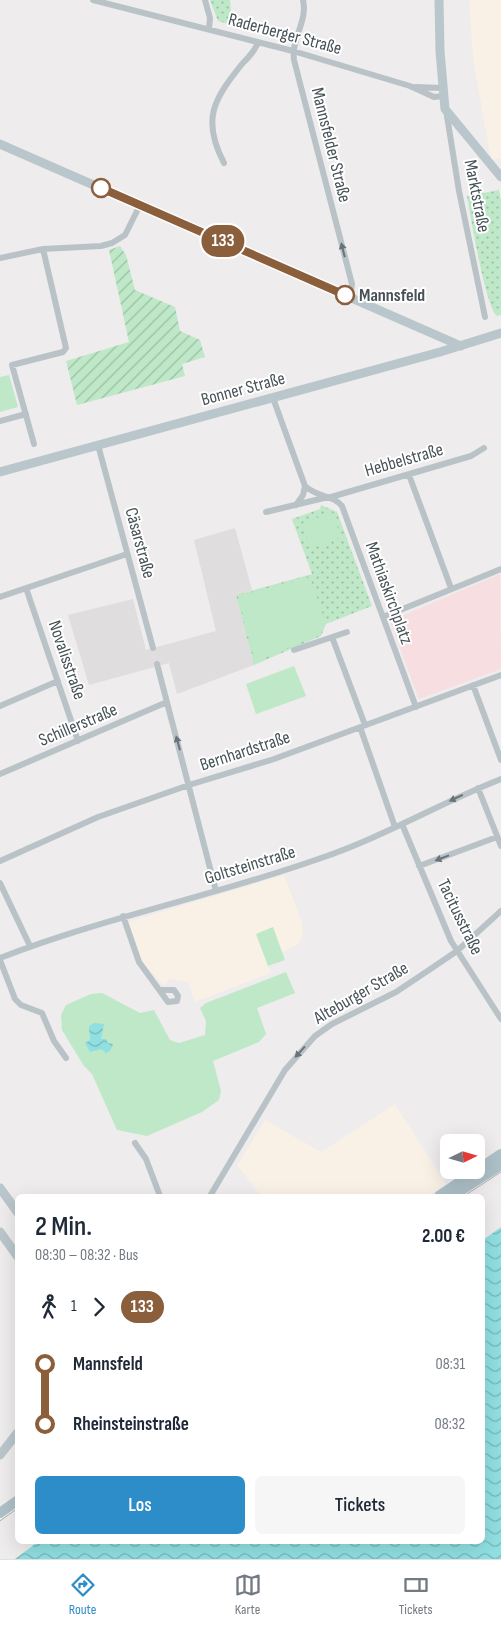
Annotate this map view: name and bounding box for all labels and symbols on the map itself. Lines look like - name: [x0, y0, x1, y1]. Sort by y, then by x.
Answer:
- street label: Raderberger Straße: [226, 9, 344, 59]
- street label: Mannsfelder Straße: [307, 85, 355, 205]
- street label: Marktstraße: [460, 158, 494, 234]
- unlabelled marker: [91, 178, 111, 198]
- line badge: 133: [194, 225, 252, 257]
- one-way arrow: [339, 243, 347, 258]
- marker: Mannsfeld: [335, 285, 355, 305]
- place label: Mannsfeld: [359, 285, 425, 306]
- street label: Bonner Straße: [199, 368, 287, 410]
- street label: Hebbelstraße: [362, 439, 446, 481]
- street label: Cäsarstraße: [121, 505, 159, 581]
- street label: Mathiaskirchplatz: [361, 539, 417, 648]
- street label: Novalisstraße: [44, 618, 90, 702]
- street label: Schillerstraße: [36, 699, 120, 751]
- street label: Bernhardstraße: [197, 727, 293, 775]
- one-way arrow: [173, 736, 181, 751]
- one-way arrow: [449, 794, 463, 802]
- street label: Goltsteinstraße: [202, 841, 298, 889]
- one-way arrow: [434, 854, 449, 862]
- street label: Tacitusstraße: [433, 876, 487, 958]
- street label: Alteburger Straße: [309, 957, 412, 1029]
- one-way arrow: [294, 1046, 305, 1059]
- north arrow: [440, 1134, 485, 1179]

